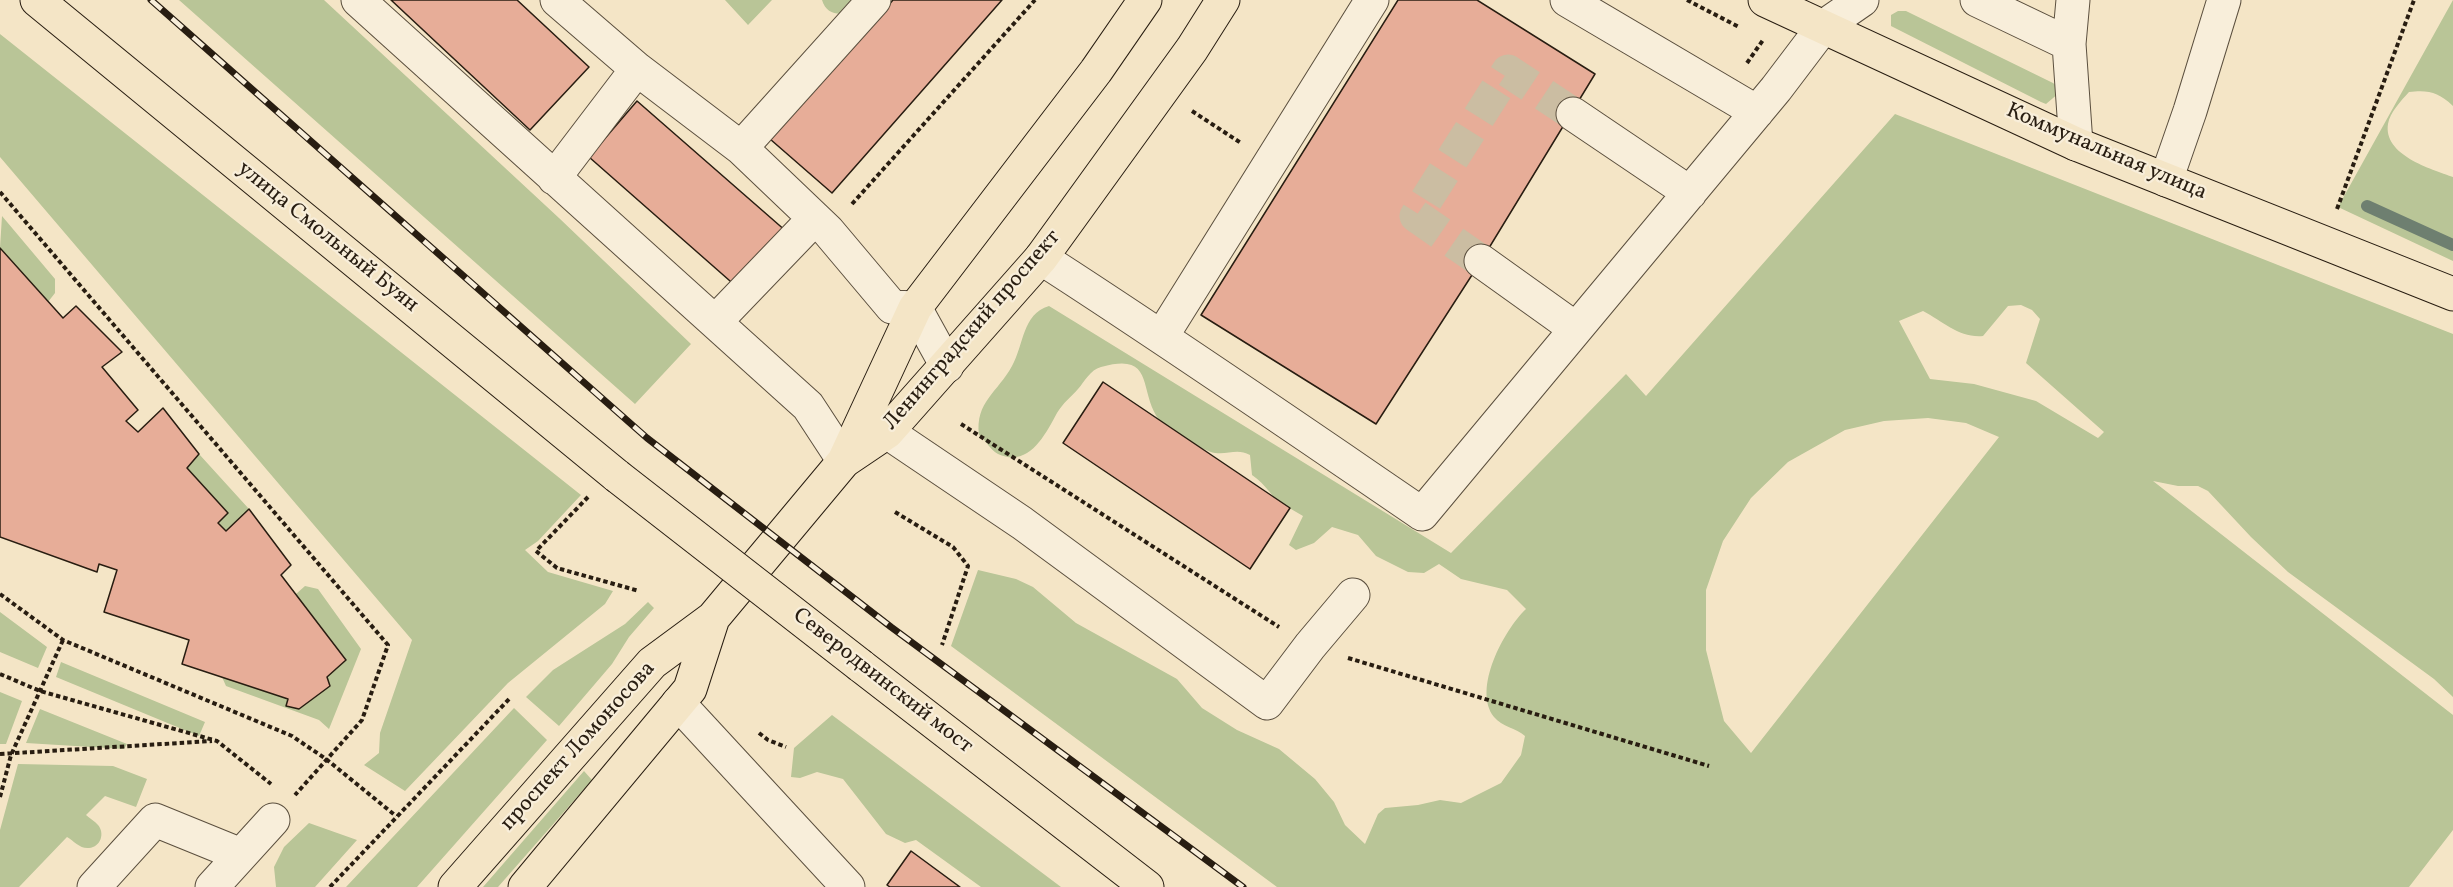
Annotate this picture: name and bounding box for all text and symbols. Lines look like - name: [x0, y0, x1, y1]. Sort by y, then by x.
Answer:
- street label: Коммунальная улица: [2002, 99, 2210, 207]
- street label: улица Смольный Буян: [231, 157, 423, 319]
- street label: Ленинградский проспект: [879, 225, 1067, 437]
- street label: Северодвинский мост: [787, 603, 977, 761]
- street label: проспект Ломоносова: [496, 657, 662, 837]

